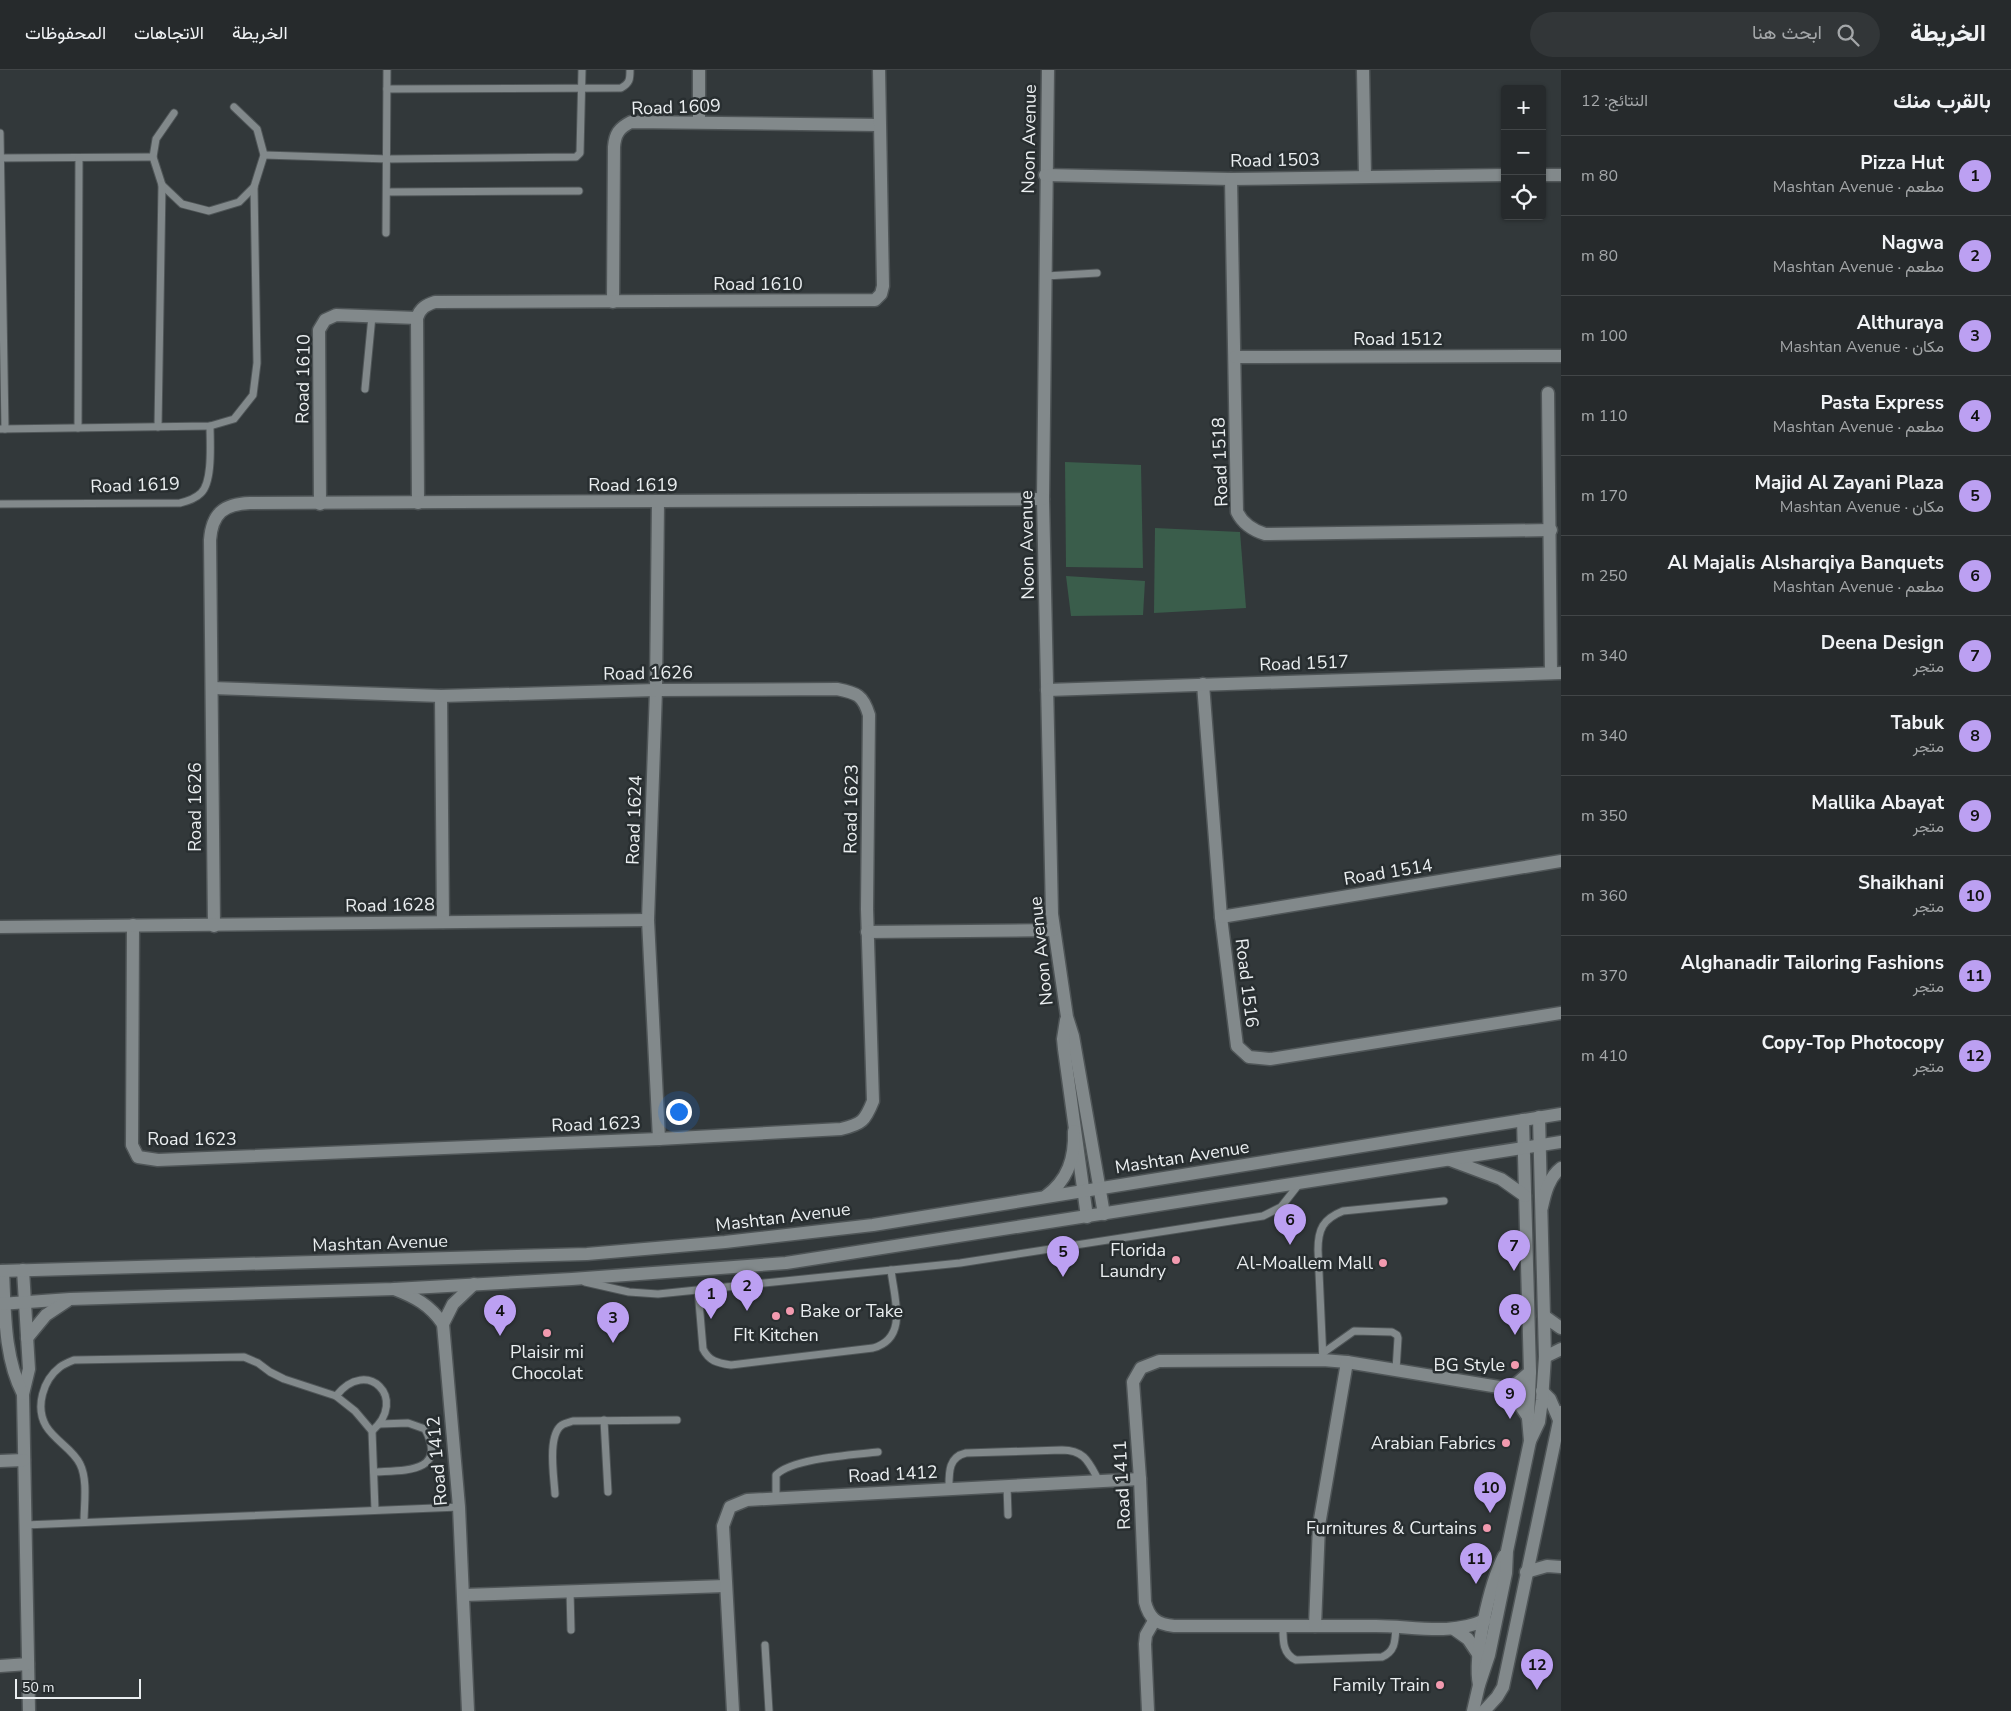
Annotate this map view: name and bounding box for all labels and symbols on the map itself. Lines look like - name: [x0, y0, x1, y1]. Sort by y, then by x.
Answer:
- street label: Noon Avenue: [1016, 84, 1042, 194]
- street label: Road 1609: [631, 93, 721, 121]
- street label: Road 1503: [1230, 147, 1320, 173]
- street label: Road 1610: [713, 272, 803, 296]
- street label: Road 1512: [1353, 327, 1443, 351]
- street label: Road 1610: [290, 334, 316, 424]
- street label: Road 1518: [1206, 417, 1234, 507]
- street label: Road 1619: [90, 471, 180, 499]
- street label: Road 1619: [588, 473, 678, 497]
- street label: Noon Avenue: [1014, 490, 1040, 600]
- street label: Road 1517: [1259, 649, 1349, 677]
- street label: Road 1626: [603, 660, 693, 686]
- street label: Road 1626: [183, 762, 207, 852]
- street label: Road 1623: [838, 764, 864, 854]
- street label: Road 1624: [620, 775, 648, 865]
- street label: Road 1514: [1342, 853, 1434, 891]
- street label: Road 1628: [345, 892, 435, 918]
- street label: Noon Avenue: [1023, 895, 1059, 1007]
- street label: Road 1516: [1230, 937, 1264, 1029]
- your location: [666, 1099, 692, 1125]
- street label: Road 1623: [551, 1110, 641, 1138]
- street label: Road 1623: [147, 1127, 237, 1151]
- street label: Mashtan Avenue: [1113, 1135, 1251, 1179]
- street label: Mashtan Avenue: [714, 1197, 852, 1237]
- pin: 6: [1274, 1204, 1306, 1245]
- street label: Mashtan Avenue: [312, 1229, 448, 1257]
- pin: 7: [1498, 1230, 1530, 1271]
- pin: 5: [1047, 1236, 1079, 1277]
- place label: Florida Laundry: [1100, 1238, 1167, 1283]
- place label: Al-Moallem Mall: [1236, 1251, 1374, 1275]
- marker: Florida Laundry: [1170, 1254, 1182, 1266]
- marker: Al-Moallem Mall: [1377, 1257, 1389, 1269]
- pin: 2: [731, 1270, 763, 1311]
- pin: 1: [695, 1278, 727, 1319]
- pin: 8: [1499, 1294, 1531, 1335]
- pin: 4: [484, 1295, 516, 1336]
- place label: Bake or Take: [800, 1299, 903, 1323]
- pin: 3: [597, 1302, 629, 1343]
- marker: Bake or Take: [784, 1305, 796, 1317]
- marker: FIt Kitchen: [770, 1310, 782, 1322]
- place label: FIt Kitchen: [733, 1323, 819, 1347]
- marker: Plaisir mi Chocolat: [541, 1327, 553, 1339]
- place label: Plaisir mi Chocolat: [510, 1340, 584, 1385]
- place label: BG Style: [1434, 1353, 1505, 1377]
- marker: BG Style: [1509, 1359, 1521, 1371]
- pin: 9: [1494, 1378, 1526, 1419]
- street label: Road 1412: [421, 1415, 453, 1507]
- place label: Arabian Fabrics: [1371, 1431, 1496, 1455]
- marker: Arabian Fabrics: [1500, 1437, 1512, 1449]
- street label: Road 1411: [1108, 1440, 1136, 1530]
- street label: Road 1412: [848, 1460, 938, 1488]
- pin: 10: [1474, 1472, 1506, 1513]
- place label: Furnitures & Curtains: [1306, 1516, 1477, 1540]
- marker: Furnitures & Curtains: [1481, 1522, 1493, 1534]
- pin: 11: [1460, 1543, 1492, 1584]
- pin: 12: [1521, 1649, 1553, 1690]
- place label: Family Train: [1333, 1673, 1430, 1697]
- scale bar: [15, 1676, 141, 1699]
- marker: Family Train: [1434, 1679, 1446, 1691]

